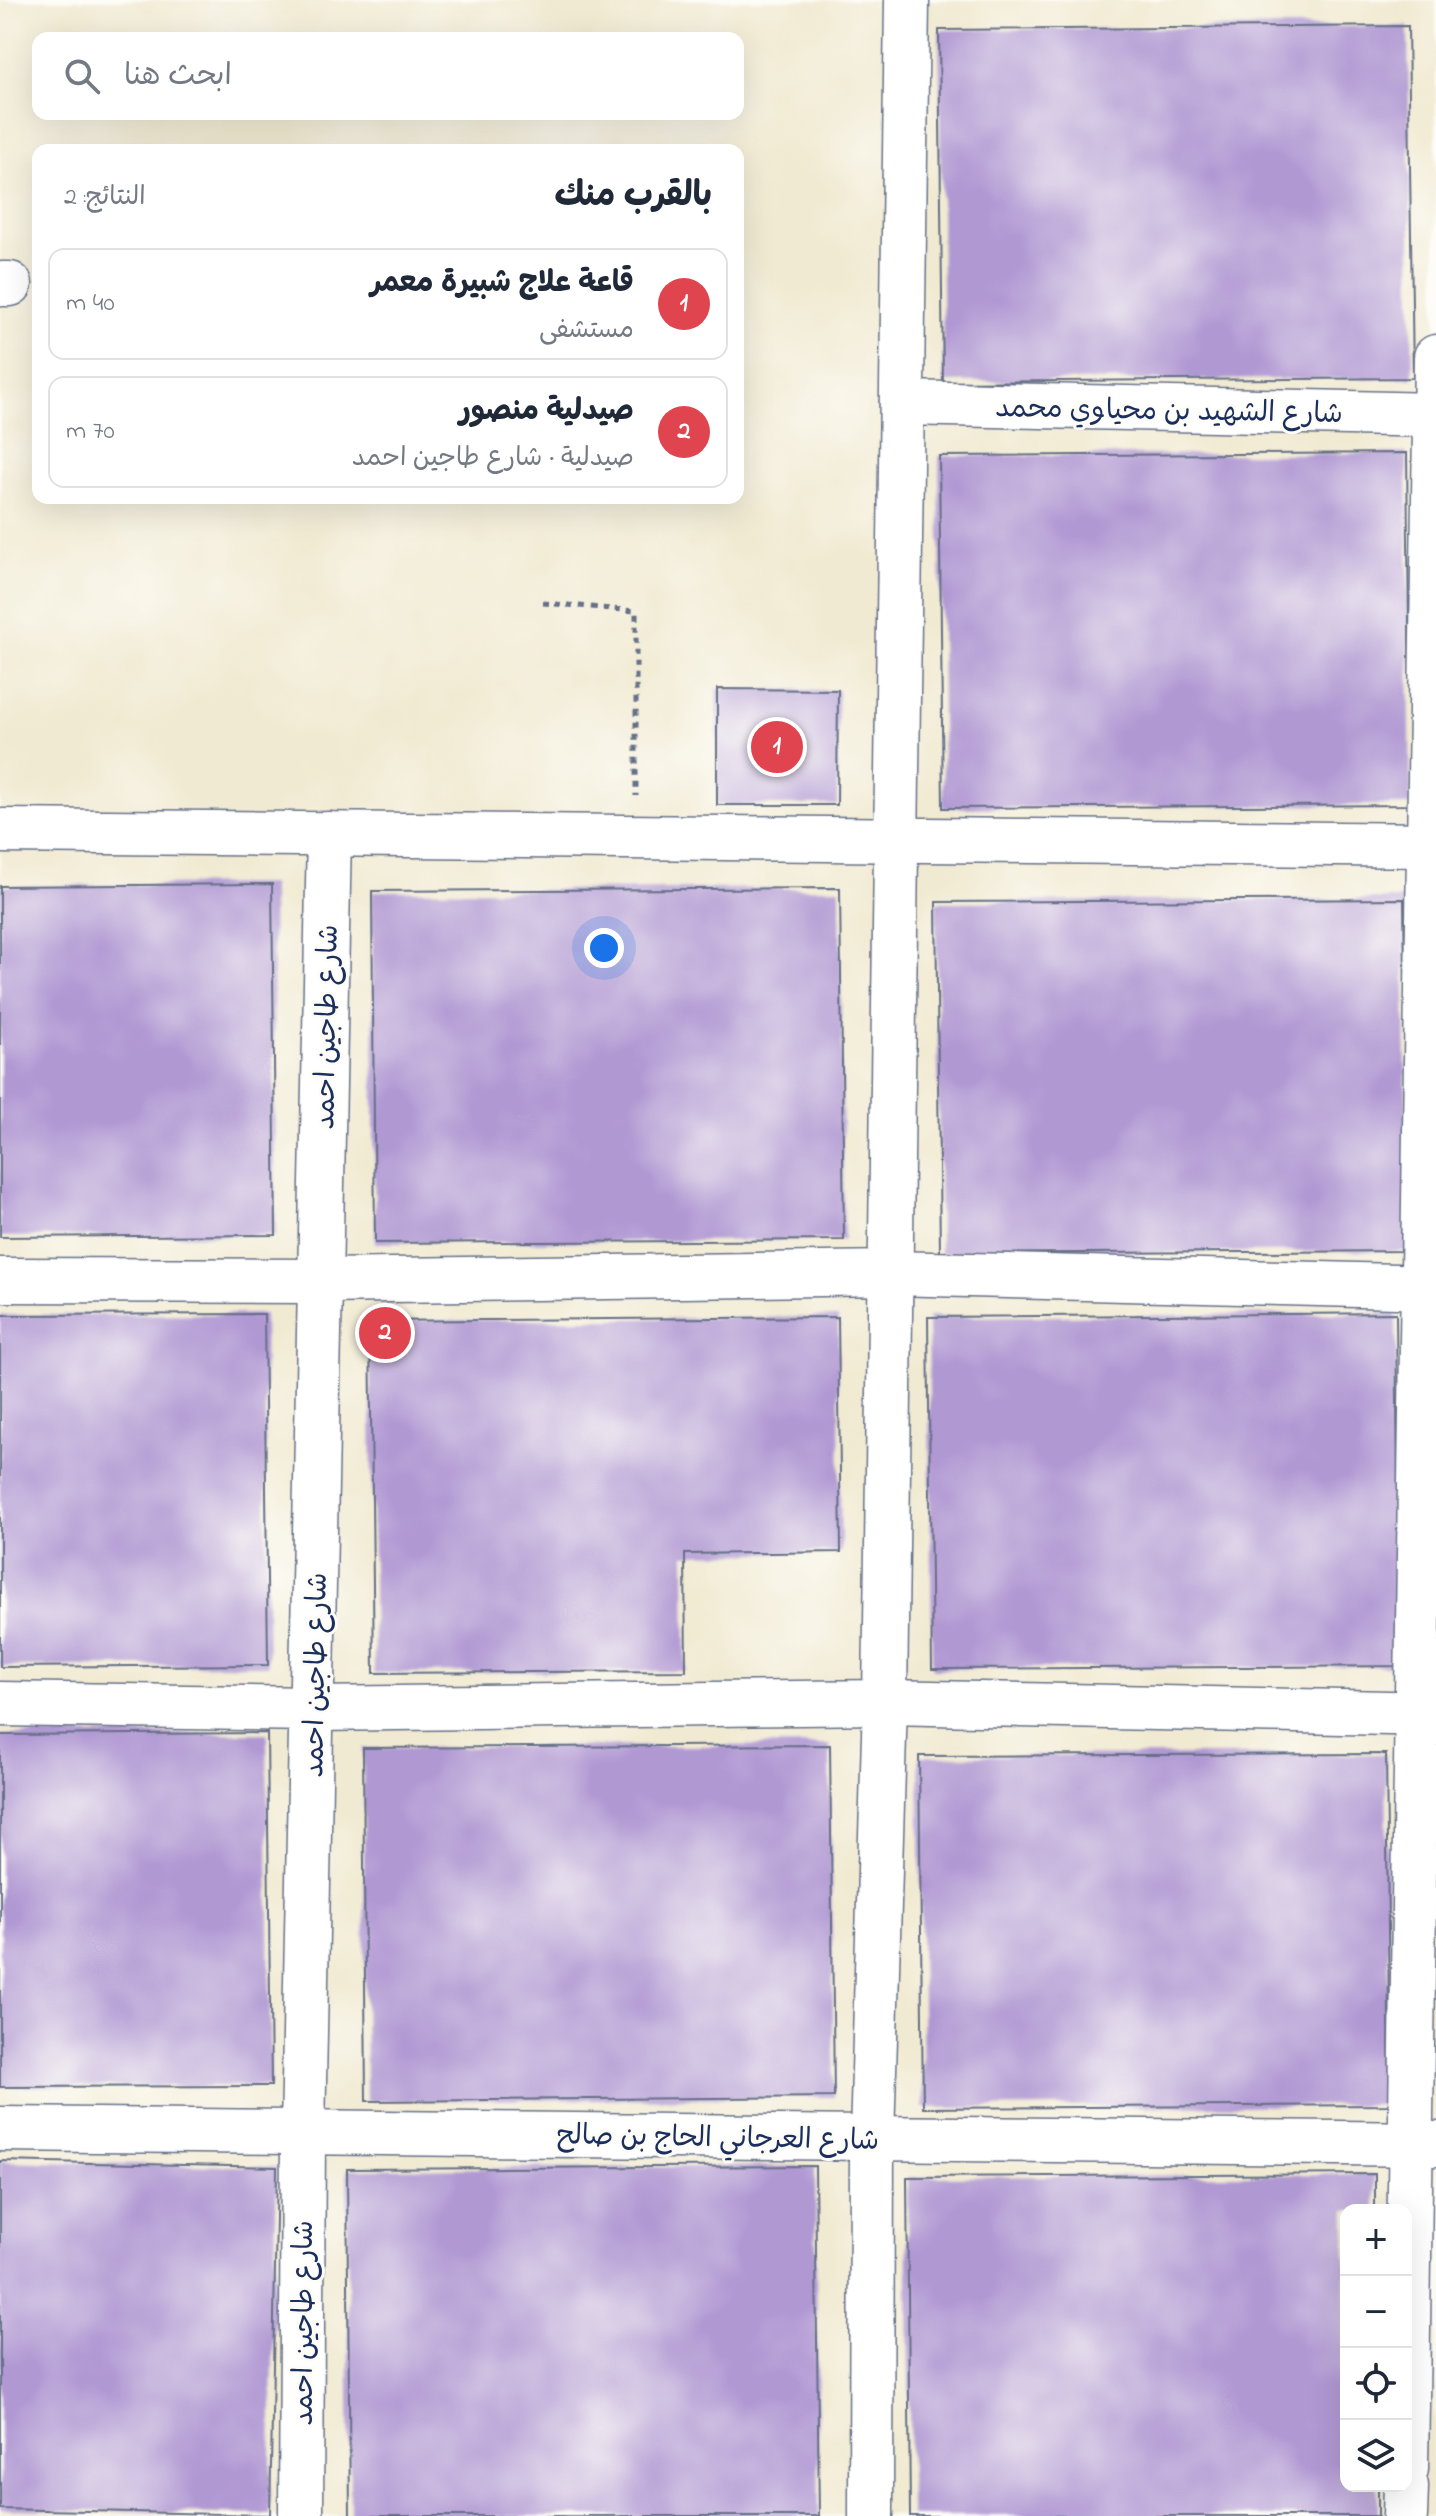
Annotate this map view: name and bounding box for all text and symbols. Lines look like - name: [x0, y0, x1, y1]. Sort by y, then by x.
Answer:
- search box: [32, 32, 744, 120]
- icon: search: [60, 54, 104, 98]
- text: ابحث هنا: [124, 55, 232, 99]
- text: بالقرب منك: [554, 172, 712, 222]
- text: النتائج: 2: [64, 179, 146, 217]
- text: قاعة علاج شبيرة معمر: [371, 262, 634, 306]
- text: 40 m: [66, 285, 115, 323]
- text: 1: [680, 285, 688, 323]
- text: مستشفى: [539, 312, 634, 350]
- street label: شارع الشهيد بن محياوي محمد: [995, 389, 1343, 436]
- text: صيدلية منصور: [459, 390, 634, 434]
- text: 70 m: [66, 413, 115, 451]
- text: 2: [678, 413, 690, 451]
- text: صيدلية · شارع طاجين احمد: [352, 440, 634, 478]
- pin: 1: [751, 717, 803, 777]
- street label: شارع طاجين احمد: [306, 924, 351, 1130]
- your location: [584, 928, 624, 968]
- pin: 2: [359, 1303, 411, 1363]
- street label: شارع طاجين احمد: [295, 1572, 340, 1778]
- street label: شارع العرجاني الحاج بن صالح: [556, 2116, 880, 2164]
- map controls: [1340, 2204, 1412, 2492]
- button: +: [1340, 2204, 1412, 2276]
- street label: شارع طاجين احمد: [285, 2220, 326, 2426]
- button: −: [1340, 2276, 1412, 2348]
- button: locate: [1340, 2348, 1412, 2420]
- button: layers: [1340, 2420, 1412, 2492]

